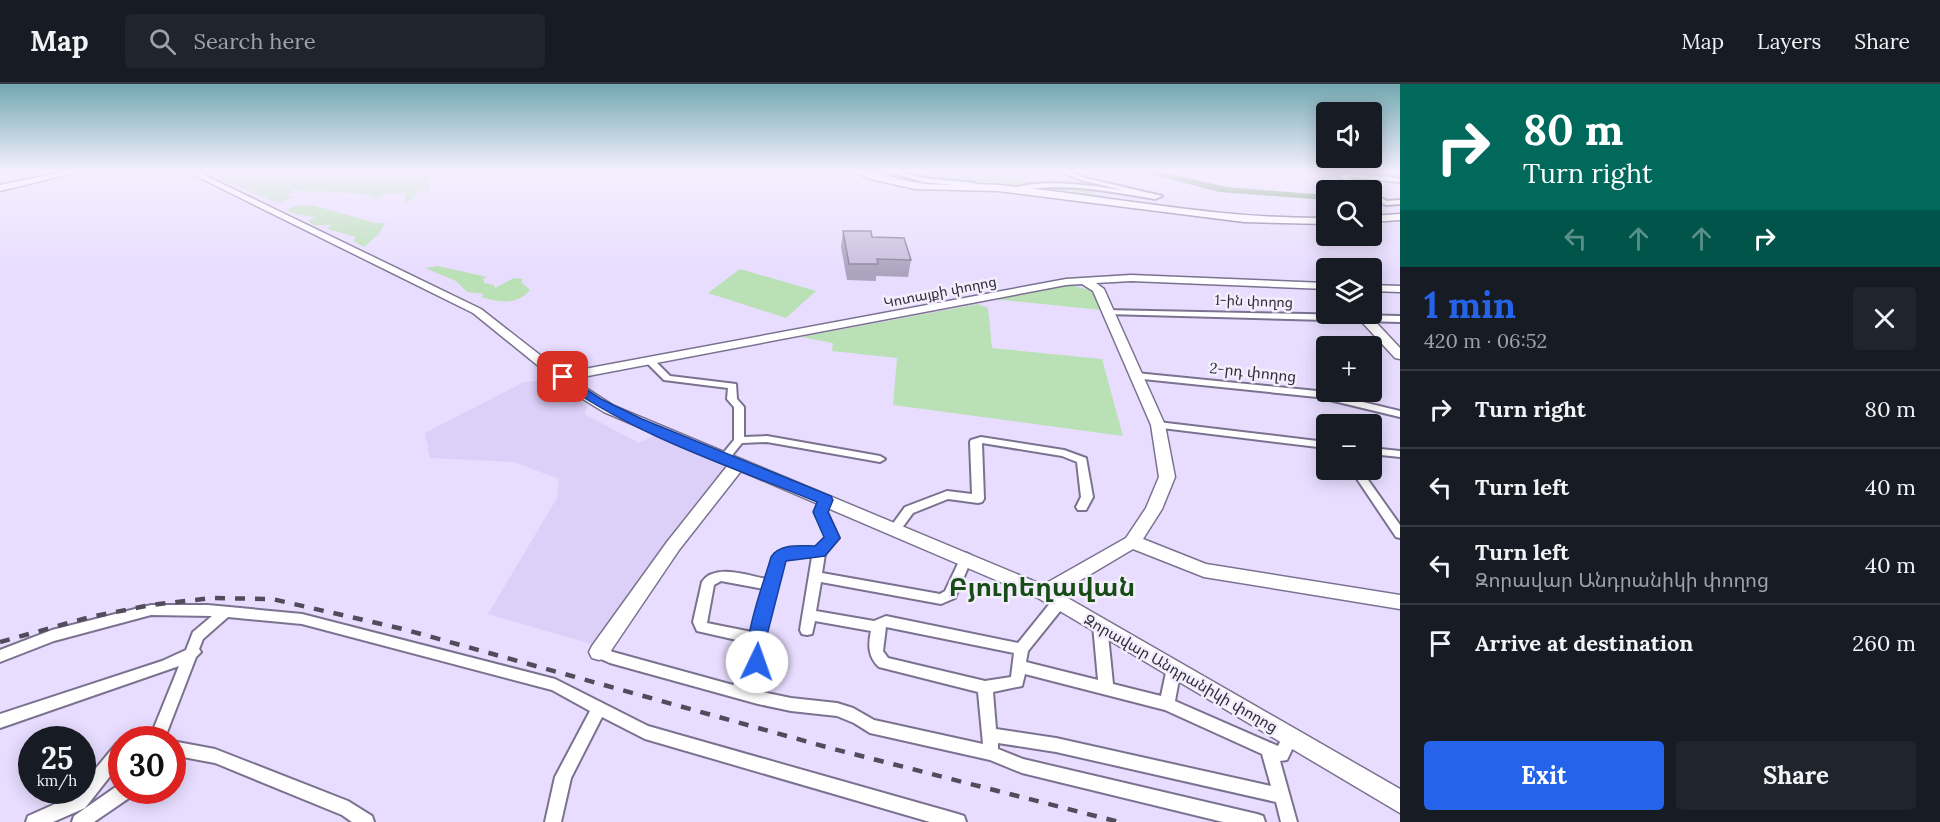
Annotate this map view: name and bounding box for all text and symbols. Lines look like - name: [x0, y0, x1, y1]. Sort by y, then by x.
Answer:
- search box: [125, 14, 545, 68]
- text: Map: [30, 23, 89, 59]
- icon: search: [146, 25, 179, 58]
- text: Search here: [194, 27, 316, 55]
- text: Map: [1681, 28, 1724, 55]
- text: Layers: [1757, 28, 1821, 55]
- text: Share: [1854, 28, 1910, 55]
- map controls: [1316, 102, 1382, 480]
- button: sound: [1316, 102, 1382, 168]
- text: 80 m: [1523, 103, 1623, 157]
- icon: right: [1424, 108, 1502, 186]
- text: Turn right: [1523, 156, 1652, 190]
- button: search: [1316, 180, 1382, 246]
- icon: left: [1559, 222, 1592, 255]
- icon: ahead: [1622, 222, 1655, 255]
- icon: ahead: [1685, 222, 1718, 255]
- icon: right: [1748, 222, 1781, 255]
- button: layers: [1316, 258, 1382, 324]
- street label: Կոտայքի փողոց: [882, 272, 998, 312]
- text: 1 min: [1424, 282, 1516, 328]
- button: close: [1853, 287, 1916, 350]
- street label: 1-ին փողոց: [1215, 291, 1293, 311]
- text: 420 m · 06:52: [1424, 328, 1547, 353]
- button: +: [1316, 336, 1382, 402]
- pin: [537, 351, 588, 402]
- street label: 2-րդ փողոց: [1209, 358, 1297, 386]
- icon: arrive: [546, 360, 579, 393]
- icon: right: [1424, 393, 1457, 426]
- text: Turn right: [1475, 395, 1586, 423]
- text: 80 m: [1865, 395, 1916, 423]
- button: −: [1316, 414, 1382, 480]
- icon: left: [1424, 471, 1457, 504]
- text: Turn left: [1475, 473, 1569, 501]
- text: 40 m: [1865, 473, 1916, 501]
- text: Turn left: [1475, 538, 1569, 566]
- icon: left: [1424, 549, 1457, 582]
- text: 40 m: [1865, 551, 1916, 579]
- text: Զորավար Անդրանիկի փողոց: [1475, 567, 1769, 592]
- district label: Բյուրեղավան: [949, 570, 1135, 603]
- street label: Զորավար Անդրանիկի փողոց: [1081, 610, 1281, 736]
- icon: arrive: [1424, 627, 1457, 660]
- text: Arrive at destination: [1475, 629, 1693, 657]
- text: 260 m: [1852, 629, 1916, 657]
- position arrow: [725, 630, 789, 694]
- speed limit sign: 30: [108, 726, 186, 804]
- text: 25: [41, 739, 73, 777]
- button: Exit: [1424, 741, 1664, 810]
- button: Share: [1676, 741, 1916, 810]
- text: km/h: [37, 771, 77, 790]

